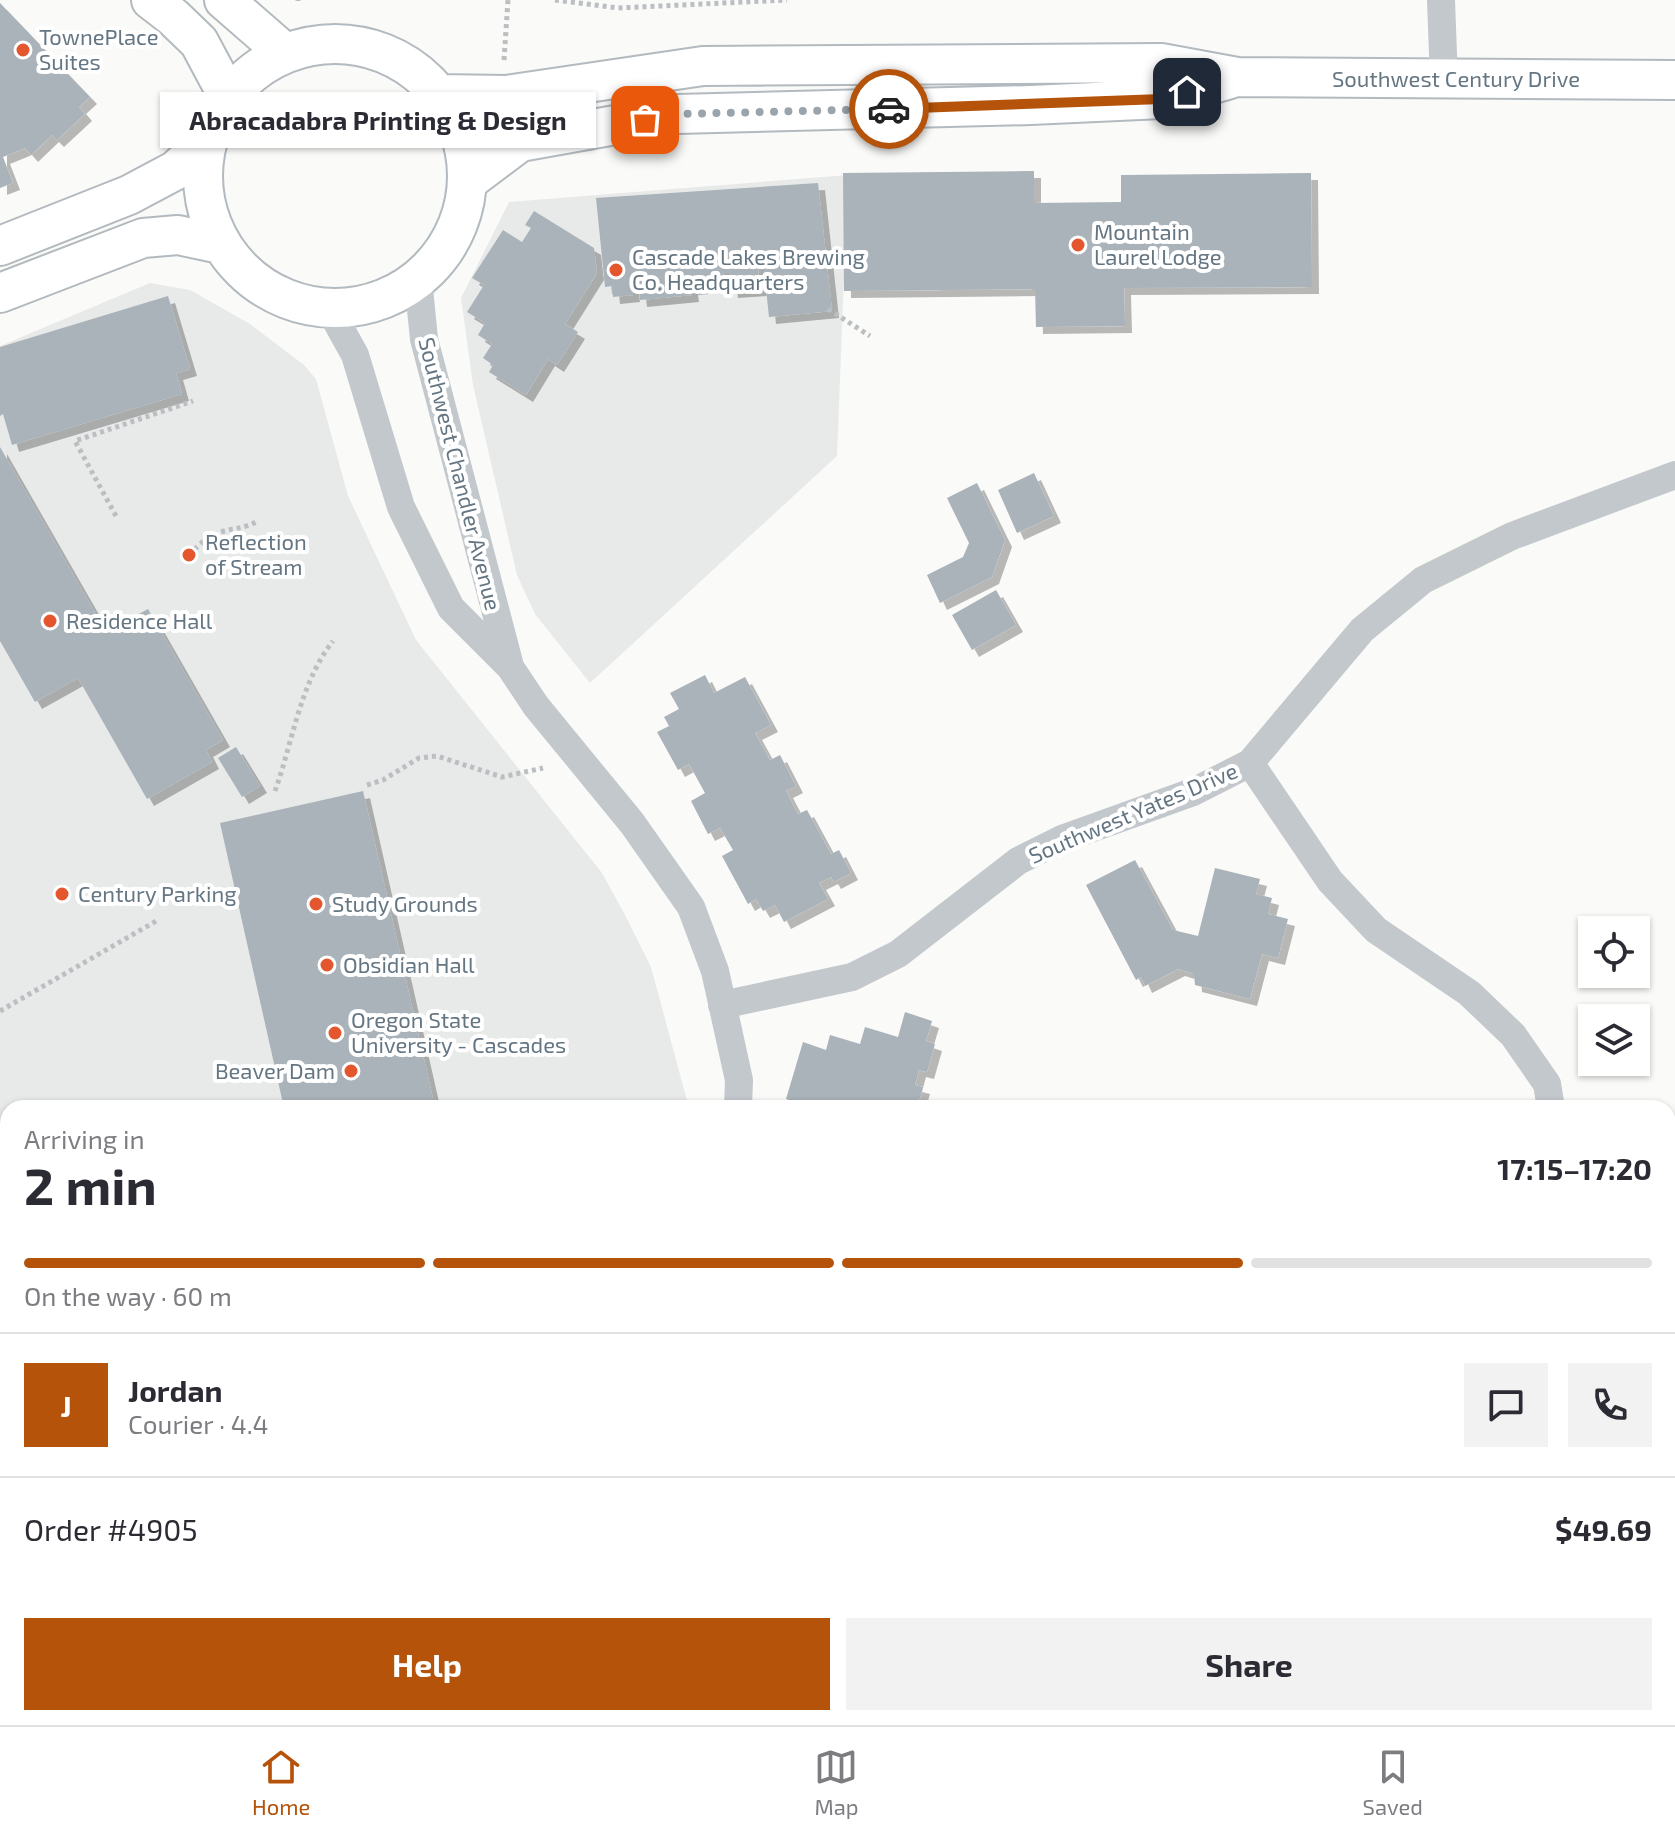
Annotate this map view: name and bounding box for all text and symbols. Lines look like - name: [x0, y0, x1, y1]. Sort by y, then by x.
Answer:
- place label: TownePlace Suites: [39, 23, 158, 74]
- marker: TownePlace Suites: [14, 41, 32, 59]
- pin: [1153, 58, 1221, 126]
- street label: Southwest Century Drive: [1332, 65, 1580, 91]
- courier: [849, 69, 929, 149]
- icon: home: [1165, 70, 1209, 114]
- pin: [611, 86, 679, 154]
- icon: car: [867, 87, 911, 131]
- callout: Abracadabra Printing & Design: [161, 92, 597, 148]
- icon: bag: [623, 98, 667, 142]
- text: Abracadabra Printing & Design: [189, 104, 567, 135]
- place label: Mountain Laurel Lodge: [1094, 218, 1222, 269]
- marker: Mountain Laurel Lodge: [1069, 236, 1087, 254]
- place label: Cascade Lakes Brewing Co. Headquarters: [632, 243, 865, 294]
- marker: Cascade Lakes Brewing Co. Headquarters: [607, 261, 625, 279]
- street label: Southwest Chandler Avenue: [414, 335, 508, 613]
- place label: Reflection of Stream: [205, 528, 307, 579]
- marker: Reflection of Stream: [180, 546, 198, 564]
- place label: Residence Hall: [66, 607, 213, 633]
- marker: Residence Hall: [41, 612, 59, 630]
- street label: Southwest Yates Drive: [1024, 756, 1241, 868]
- place label: Century Parking: [78, 880, 236, 906]
- marker: Century Parking: [53, 885, 71, 903]
- place label: Study Grounds: [332, 890, 478, 916]
- marker: Study Grounds: [307, 895, 325, 913]
- map controls: [1578, 916, 1650, 1076]
- button: locate: [1578, 916, 1650, 988]
- place label: Obsidian Hall: [343, 951, 475, 977]
- marker: Obsidian Hall: [318, 956, 336, 974]
- button: layers: [1578, 1004, 1650, 1076]
- place label: Oregon State University - Cascades: [351, 1006, 566, 1057]
- marker: Oregon State University - Cascades: [326, 1024, 344, 1042]
- place label: Beaver Dam: [215, 1057, 335, 1083]
- marker: Beaver Dam: [342, 1062, 360, 1080]
- text: Arriving in: [24, 1123, 145, 1154]
- text: 17:15–17:20: [1497, 1150, 1652, 1186]
- text: 2 min: [24, 1153, 157, 1215]
- text: On the way · 60 m: [24, 1280, 232, 1311]
- button: chat: [1464, 1363, 1548, 1447]
- button: phone: [1568, 1363, 1652, 1447]
- text: Jordan: [128, 1372, 223, 1408]
- text: J: [60, 1387, 72, 1423]
- text: Courier · 4.4: [128, 1408, 269, 1439]
- text: Order #4905: [24, 1511, 198, 1547]
- text: $49.69: [1555, 1511, 1652, 1547]
- button: Help: [24, 1618, 830, 1710]
- button: Share: [846, 1618, 1652, 1710]
- tab: Home: [252, 1745, 310, 1819]
- tab: Map: [814, 1745, 859, 1819]
- tab: Saved: [1363, 1745, 1423, 1819]

